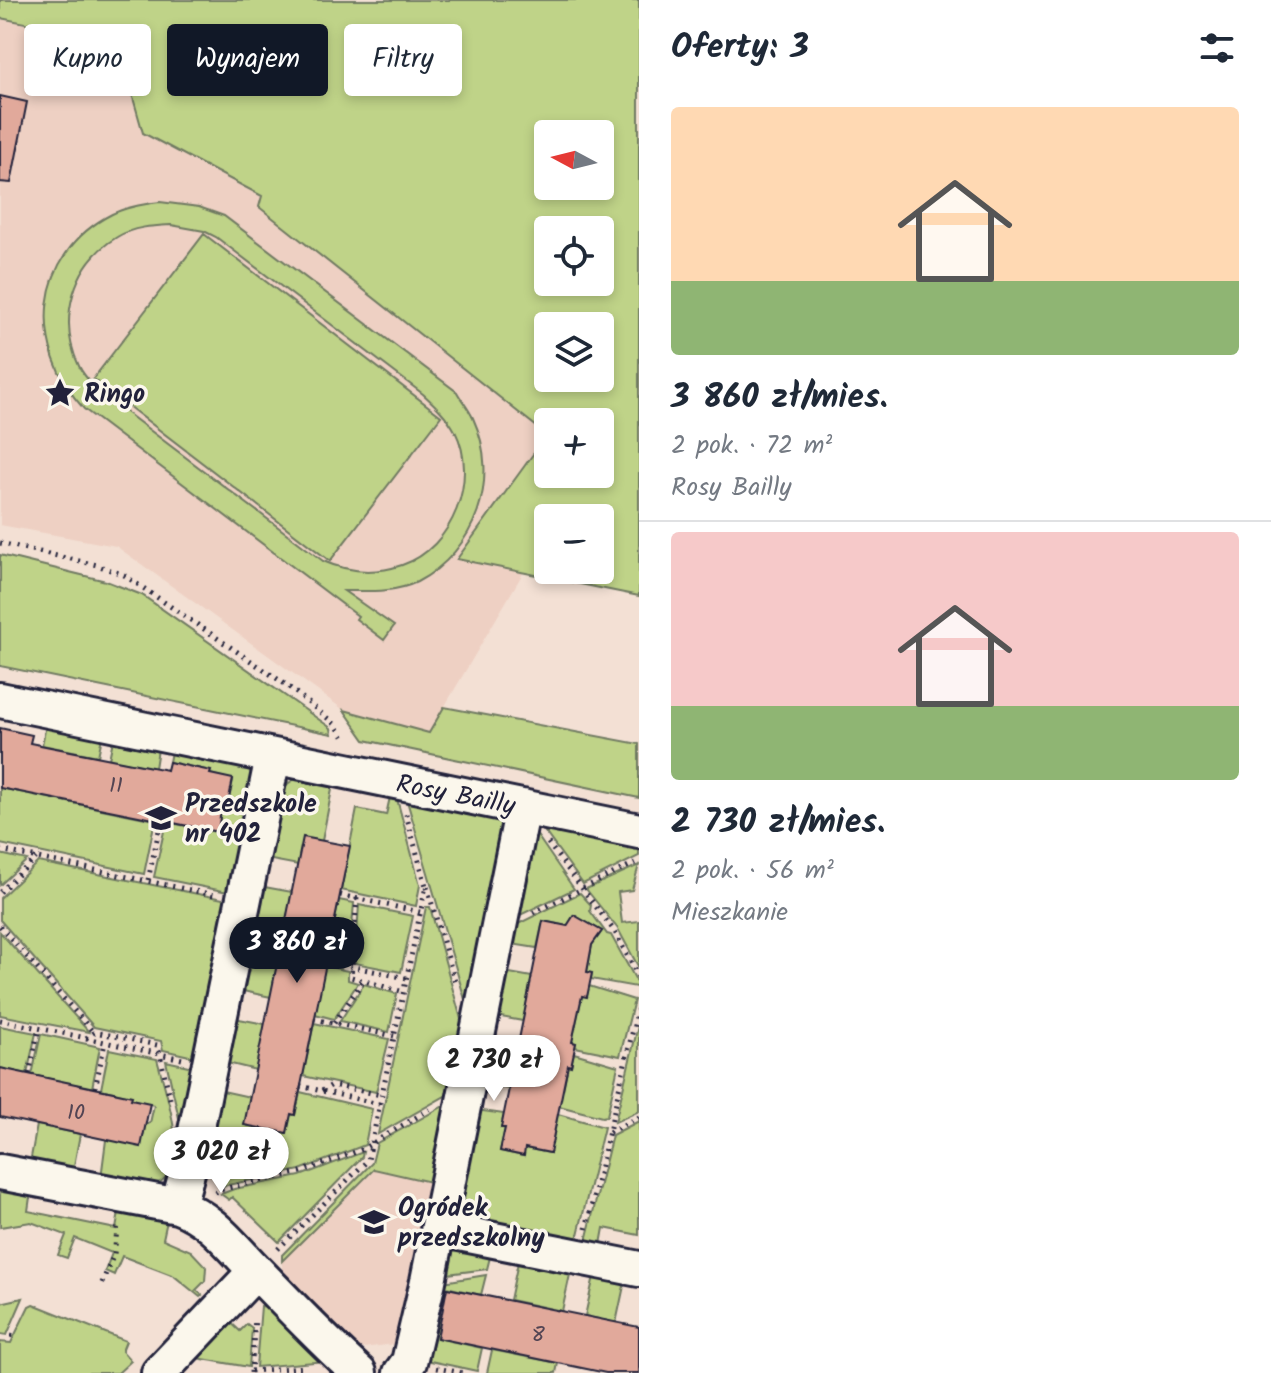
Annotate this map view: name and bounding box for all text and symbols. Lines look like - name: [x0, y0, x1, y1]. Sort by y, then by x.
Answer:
- text: Oferty: 3: [671, 21, 809, 75]
- chip: Kupno: [24, 24, 151, 96]
- chip: Wynajem: [167, 24, 328, 96]
- chip: Filtry: [344, 24, 462, 96]
- icon: filters: [1195, 26, 1239, 70]
- north arrow: [534, 120, 614, 200]
- map controls: [534, 120, 614, 584]
- icon: home: [883, 159, 1027, 303]
- button: locate: [534, 216, 614, 296]
- button: layers: [534, 312, 614, 392]
- text: 3 860 zł/mies.: [671, 371, 888, 425]
- place label: Ringo: [84, 374, 145, 416]
- place icon: Ringo: [43, 376, 77, 410]
- button: +: [534, 408, 614, 488]
- text: 2 pok. · 72 m²: [671, 425, 832, 467]
- text: Rosy Bailly: [671, 467, 792, 509]
- button: −: [534, 504, 614, 584]
- icon: home: [883, 584, 1027, 728]
- street label: Rosy Bailly: [392, 764, 520, 828]
- house number: 11: [109, 769, 123, 804]
- place label: Przedszkole nr 402: [185, 784, 317, 856]
- text: 2 730 zł/mies.: [671, 796, 885, 850]
- school or university icon: Przedszkole nr 402: [144, 801, 178, 835]
- text: 2 pok. · 56 m²: [671, 850, 834, 892]
- text: Mieszkanie: [671, 892, 788, 934]
- pin: 3 860 zł: [214, 917, 380, 985]
- text: 3 860 zł: [247, 922, 347, 964]
- pin: 2 730 zł: [411, 1035, 577, 1103]
- text: 2 730 zł: [445, 1040, 543, 1082]
- house number: 10: [67, 1096, 85, 1131]
- pin: 3 020 zł: [138, 1127, 304, 1195]
- text: 3 020 zł: [172, 1132, 270, 1174]
- place label: Ogródek przedszkolny: [397, 1188, 545, 1260]
- school or university icon: Ogródek przedszkolny: [357, 1205, 391, 1239]
- house number: 8: [531, 1318, 545, 1353]

